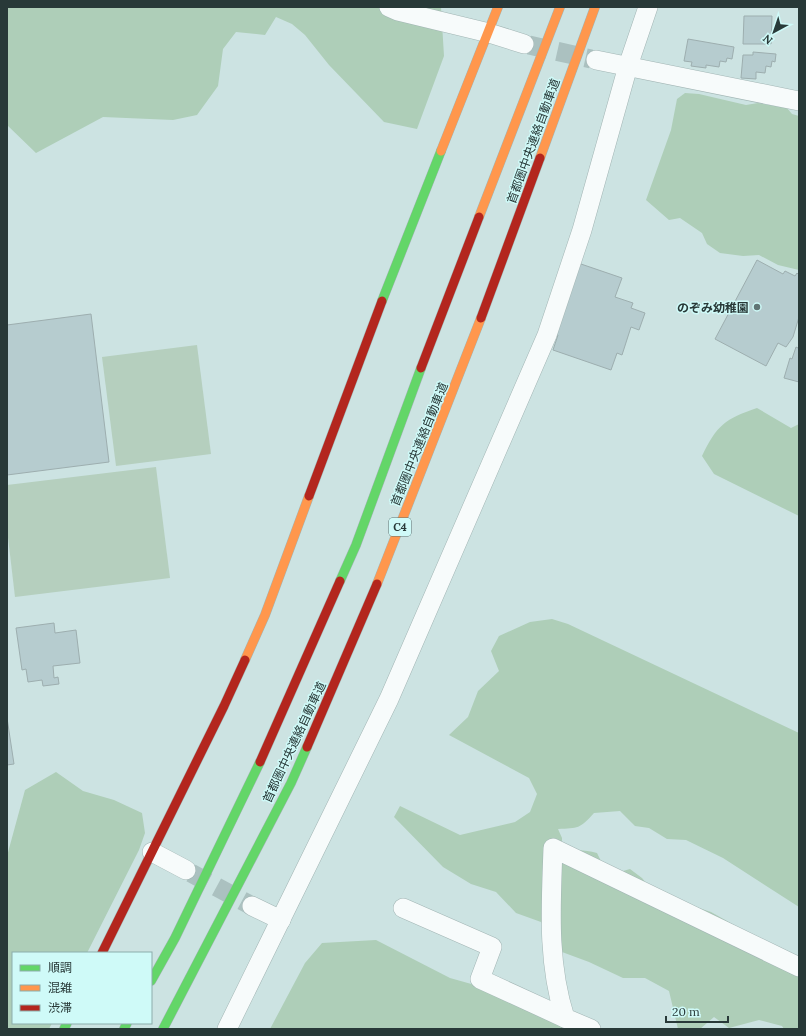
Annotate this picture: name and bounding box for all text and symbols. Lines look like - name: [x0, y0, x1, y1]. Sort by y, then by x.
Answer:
- north arrow: [754, 12, 794, 52]
- text: N: [759, 31, 775, 48]
- street label: 首都圏中央連絡自動車道: [503, 76, 563, 206]
- place label: のぞみ幼稚園: [677, 300, 749, 315]
- marker: のぞみ幼稚園: [752, 302, 762, 312]
- street label: 首都圏中央連絡自動車道: [387, 380, 451, 508]
- road number: C4: [389, 518, 411, 536]
- street label: 首都圏中央連絡自動車道: [259, 679, 329, 805]
- legend: [12, 952, 152, 1024]
- text: 順調: [48, 960, 72, 975]
- text: 混雑: [48, 980, 72, 995]
- scale bar: [666, 998, 728, 1024]
- text: 渋滞: [48, 1000, 72, 1015]
- text: 20 m: [672, 1004, 700, 1019]

